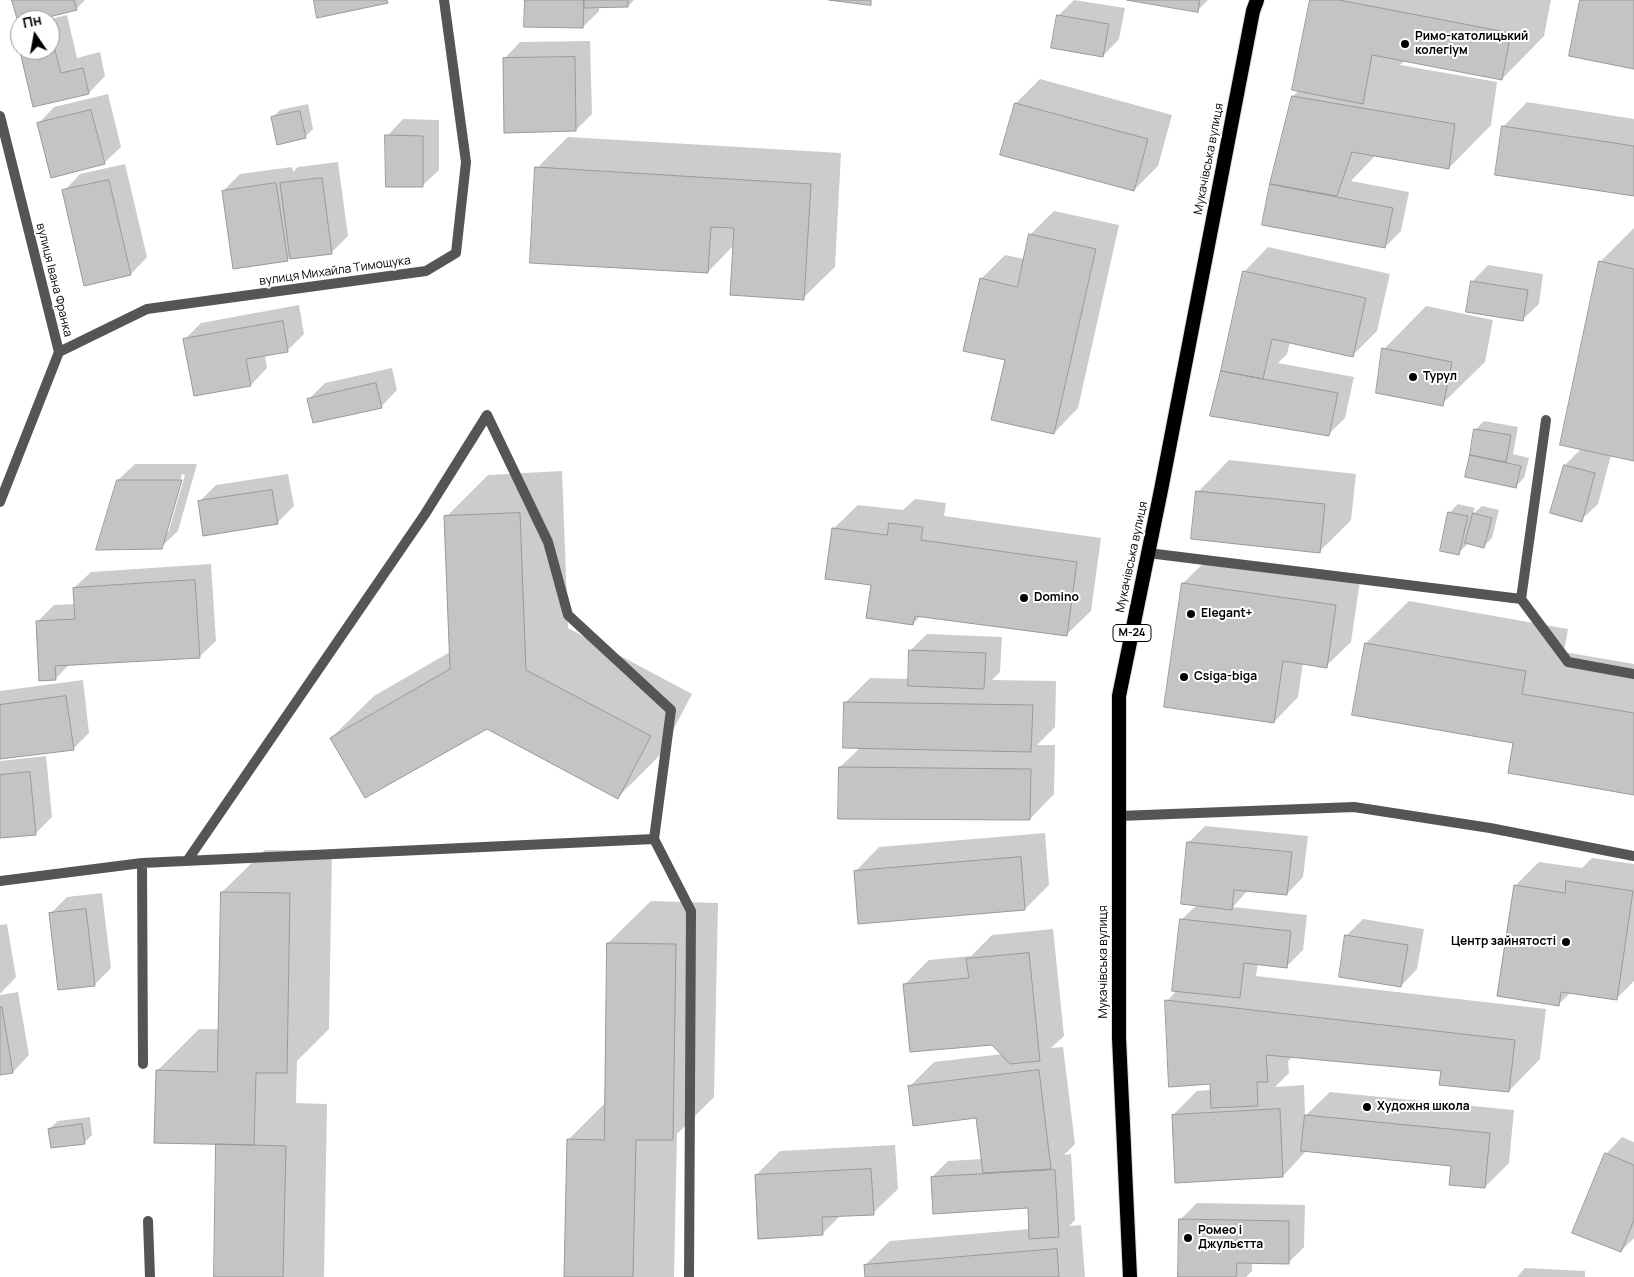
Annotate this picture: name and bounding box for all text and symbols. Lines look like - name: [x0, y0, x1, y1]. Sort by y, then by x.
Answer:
- north arrow: [10, 10, 60, 60]
- text: Пн: [21, 10, 43, 32]
- place label: Римо-католицький колегіум: [1415, 30, 1528, 58]
- marker: Римо-католицький колегіум: [1399, 38, 1411, 50]
- street label: Мукачівська вулиця: [1191, 102, 1227, 216]
- street label: вулиця Івана Франка: [33, 222, 75, 338]
- street label: вулиця Михайла Тимощука: [258, 253, 412, 289]
- place label: Турул: [1423, 370, 1457, 384]
- marker: Турул: [1407, 371, 1419, 383]
- street label: Мукачівська вулиця: [1113, 500, 1151, 614]
- place label: Domino: [1034, 591, 1079, 605]
- marker: Domino: [1018, 592, 1030, 604]
- place label: Elegant+: [1201, 607, 1252, 621]
- marker: Elegant+: [1185, 608, 1197, 620]
- road number: М-24: [1113, 624, 1151, 641]
- place label: Csiga-biga: [1194, 670, 1257, 684]
- marker: Csiga-biga: [1178, 671, 1190, 683]
- street label: Мукачівська вулиця: [1097, 905, 1111, 1019]
- place label: Центр зайнятості: [1451, 935, 1556, 949]
- marker: Центр зайнятості: [1560, 936, 1572, 948]
- place label: Художня школа: [1377, 1100, 1470, 1114]
- marker: Художня школа: [1361, 1101, 1373, 1113]
- place label: Ромео і Джульєтта: [1198, 1224, 1263, 1252]
- marker: Ромео і Джульєтта: [1182, 1232, 1194, 1244]

